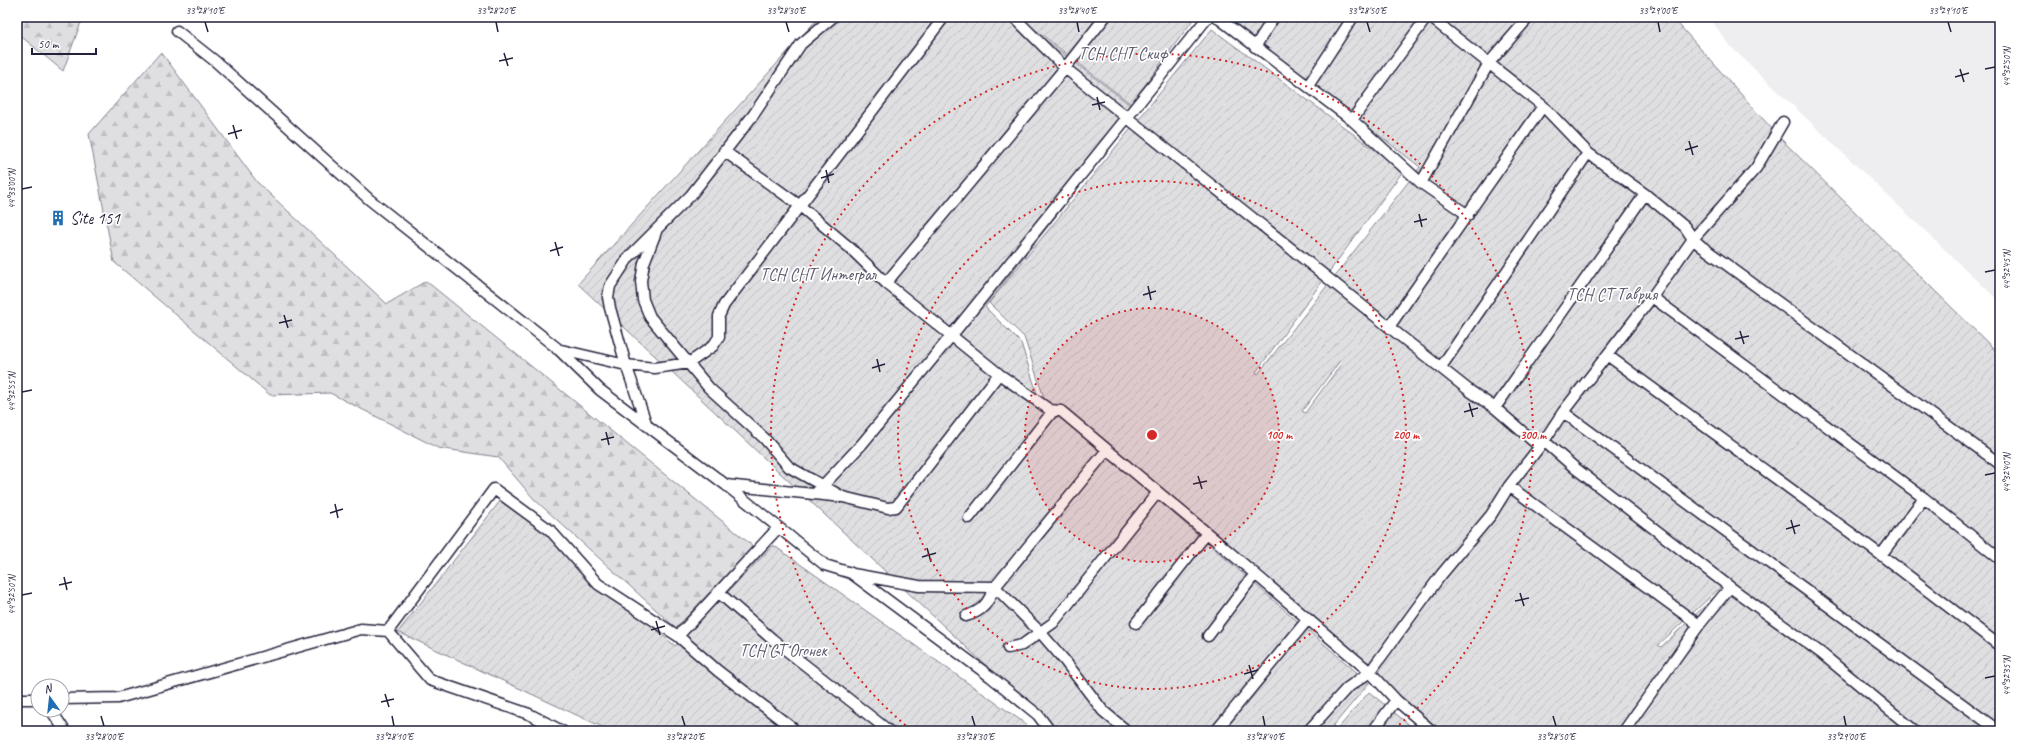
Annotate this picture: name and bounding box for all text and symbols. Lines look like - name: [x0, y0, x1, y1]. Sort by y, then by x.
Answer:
- text: 33°28'10"E: [186, 4, 226, 17]
- text: 33°28'20"E: [477, 4, 517, 17]
- text: 33°28'30"E: [767, 4, 807, 17]
- text: 33°28'40"E: [1058, 4, 1098, 17]
- text: 33°28'50"E: [1348, 4, 1388, 17]
- text: 33°29'00"E: [1639, 4, 1679, 17]
- text: 33°29'10"E: [1929, 4, 1969, 17]
- scale bar: [32, 30, 96, 56]
- text: 50 m: [38, 36, 60, 52]
- park label: ТСН СНТ Скиф: [1079, 43, 1169, 64]
- text: 44°32'50"N: [2000, 45, 2013, 87]
- text: 44°33'00"N: [5, 167, 18, 209]
- place label: Site 151: [70, 208, 121, 229]
- building icon: Site 151: [49, 209, 67, 227]
- text: 44°32'45"N: [2000, 248, 2013, 290]
- park label: ТСН СНТ Интеграл: [760, 264, 877, 285]
- park label: ТСН СТ Таврия: [1567, 284, 1658, 305]
- text: 44°32'55"N: [5, 370, 18, 412]
- text: 100 m: [1266, 427, 1293, 443]
- text: 200 m: [1393, 427, 1420, 443]
- text: 300 m: [1520, 427, 1547, 443]
- centre of rings: [1145, 428, 1159, 442]
- text: 44°32'40"N: [2000, 451, 2013, 493]
- text: 44°32'50"N: [5, 573, 18, 615]
- park label: ТСН СТ Огонек: [739, 640, 828, 661]
- text: 44°32'35"N: [2000, 654, 2013, 696]
- north arrow: [30, 678, 70, 718]
- text: N: [42, 680, 55, 696]
- text: 33°28'00"E: [85, 730, 125, 743]
- text: 33°28'10"E: [375, 730, 415, 743]
- text: 33°28'20"E: [666, 730, 706, 743]
- text: 33°28'30"E: [956, 730, 996, 743]
- text: 33°28'40"E: [1246, 730, 1286, 743]
- text: 33°28'50"E: [1537, 730, 1577, 743]
- text: 33°29'00"E: [1827, 730, 1867, 743]

